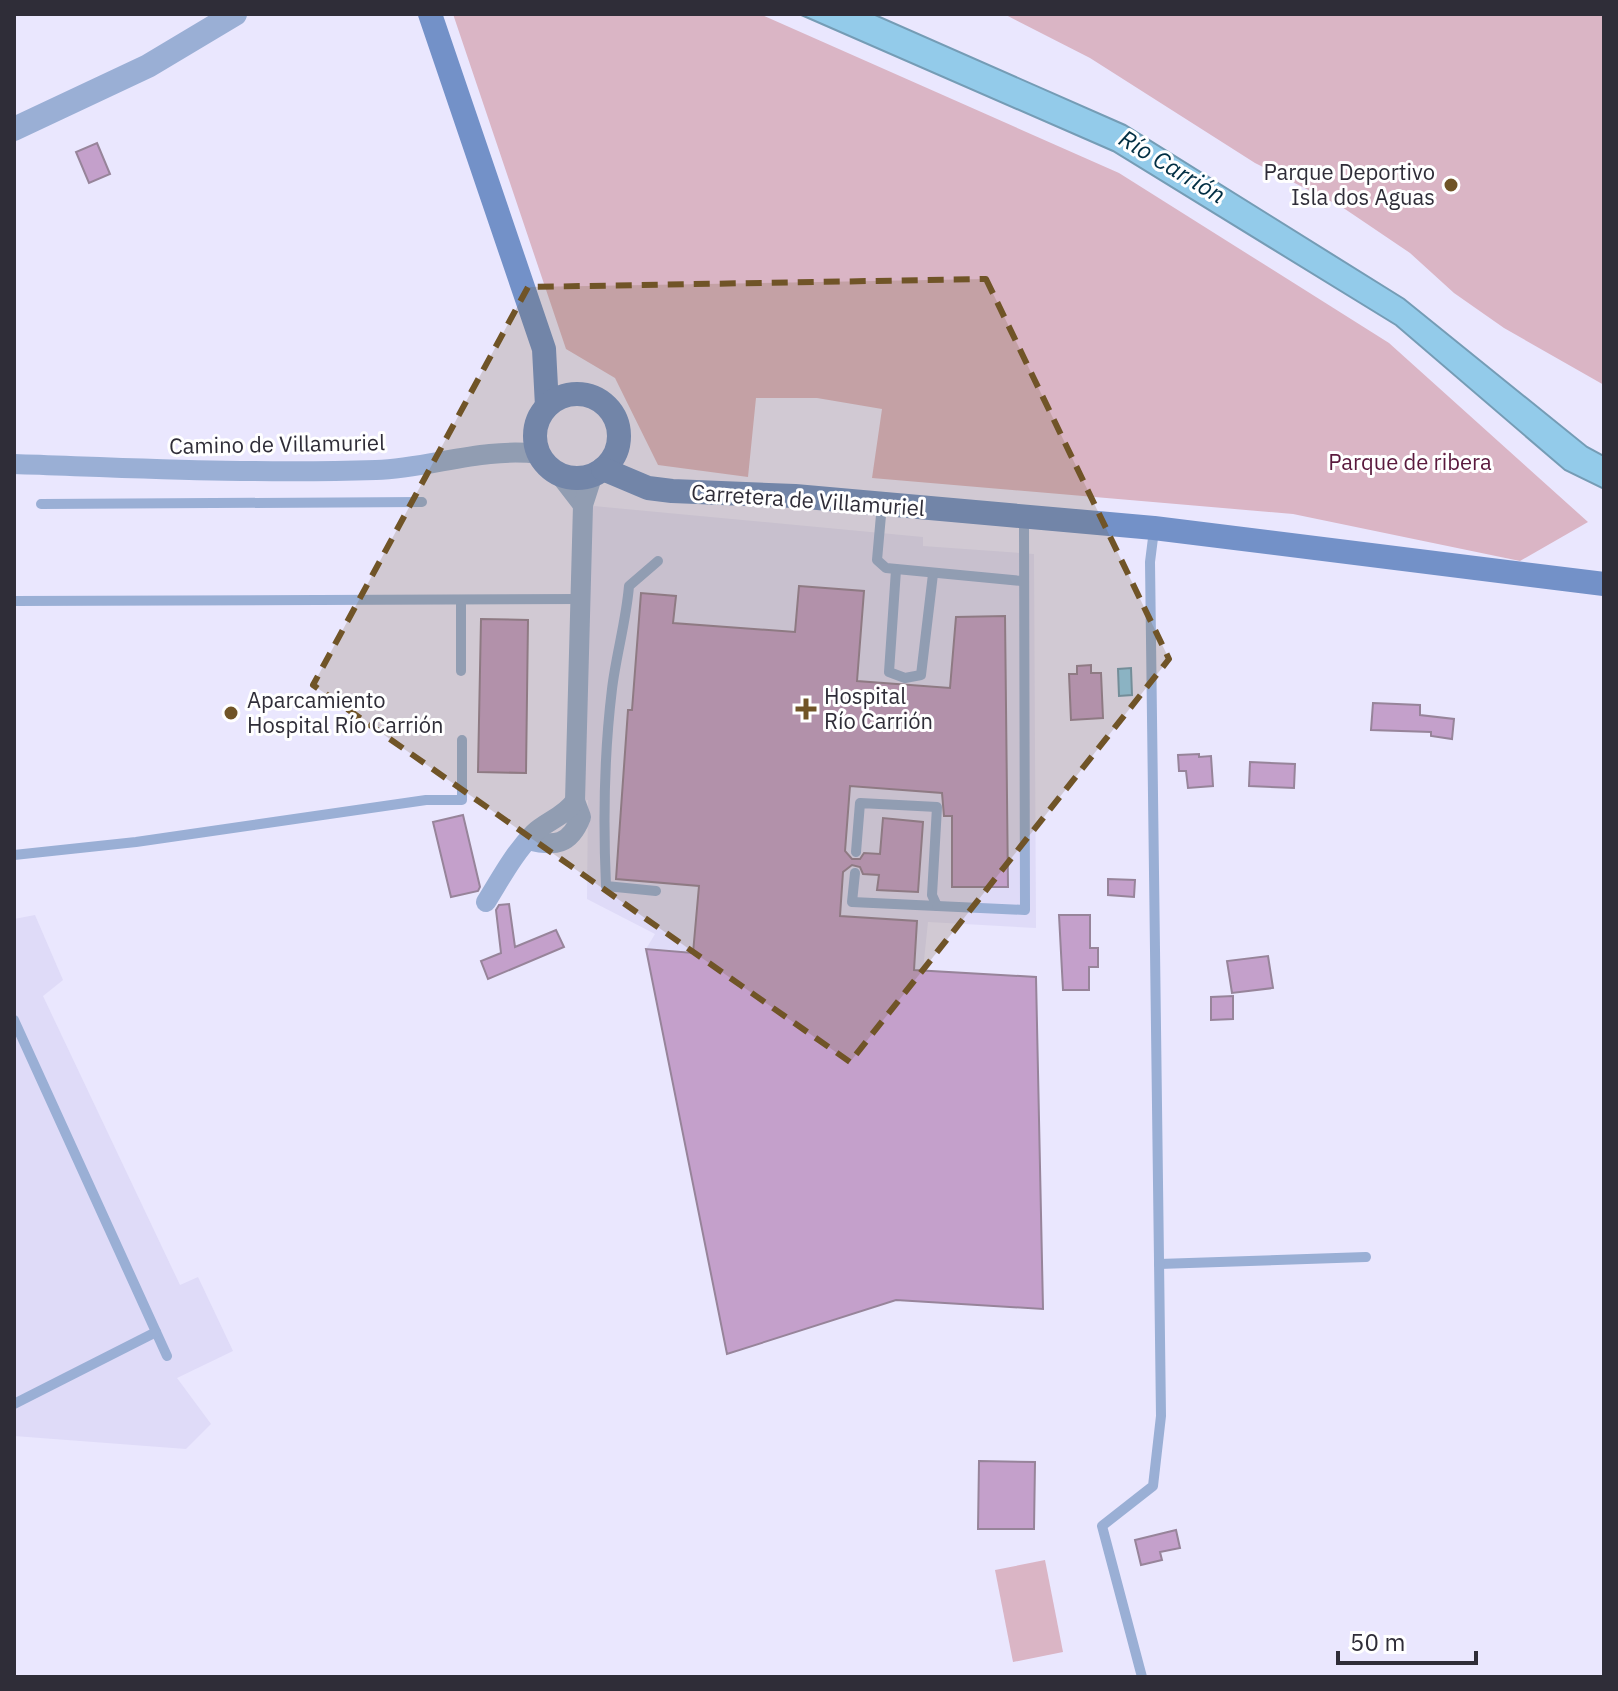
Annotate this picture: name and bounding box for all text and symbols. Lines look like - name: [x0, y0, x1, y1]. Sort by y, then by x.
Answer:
- water label: Río Carrión: [1113, 122, 1232, 210]
- place label: Parque Deportivo Isla dos Aguas: [1263, 157, 1435, 211]
- marker: Parque Deportivo Isla dos Aguas: [1442, 176, 1460, 194]
- street label: Camino de Villamuriel: [169, 427, 385, 460]
- park label: Parque de ribera: [1328, 447, 1492, 476]
- street label: Carretera de Villamuriel: [690, 477, 926, 522]
- place label: Hospital Río Carrión: [824, 681, 933, 735]
- place label: Aparcamiento Hospital Río Carrión: [247, 685, 443, 739]
- marker: Hospital Río Carrión: [795, 698, 817, 720]
- marker: Aparcamiento Hospital Río Carrión: [222, 704, 240, 722]
- scale bar: [1338, 1615, 1476, 1665]
- text: 50 m: [1350, 1626, 1405, 1658]

